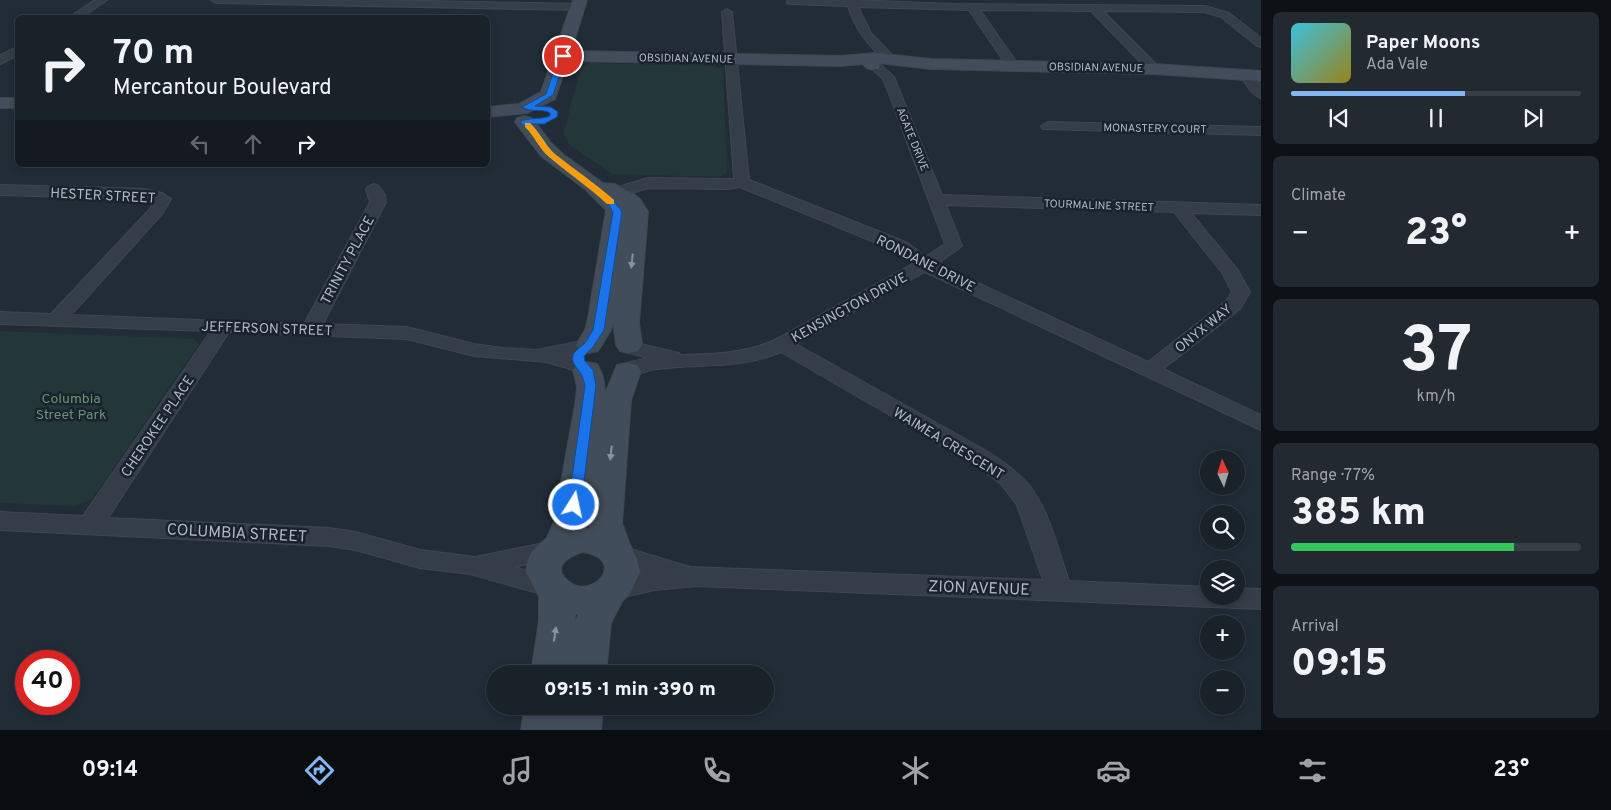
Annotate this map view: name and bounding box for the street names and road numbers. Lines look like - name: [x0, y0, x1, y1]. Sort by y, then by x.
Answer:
- street label: OBSIDIAN AVENUE: [639, 51, 733, 67]
- street label: OBSIDIAN AVENUE: [1049, 60, 1143, 76]
- street label: AGATE DRIVE: [893, 105, 931, 173]
- street label: MONASTERY COURT: [1103, 121, 1207, 137]
- street label: HESTER STREET: [50, 185, 156, 208]
- street label: TOURMALINE STREET: [1044, 197, 1154, 215]
- street label: TRINITY PLACE: [318, 213, 379, 308]
- street label: RONDANE DRIVE: [873, 232, 978, 297]
- street label: KENSINGTON DRIVE: [789, 269, 911, 347]
- street label: ONYX WAY: [1172, 301, 1236, 357]
- street label: JEFFERSON STREET: [201, 319, 333, 340]
- street label: CHEROKEE PLACE: [118, 373, 198, 481]
- street label: WAIMEA CRESCENT: [890, 404, 1007, 484]
- street label: COLUMBIA STREET: [166, 520, 308, 548]
- street label: ZION AVENUE: [928, 577, 1030, 601]

